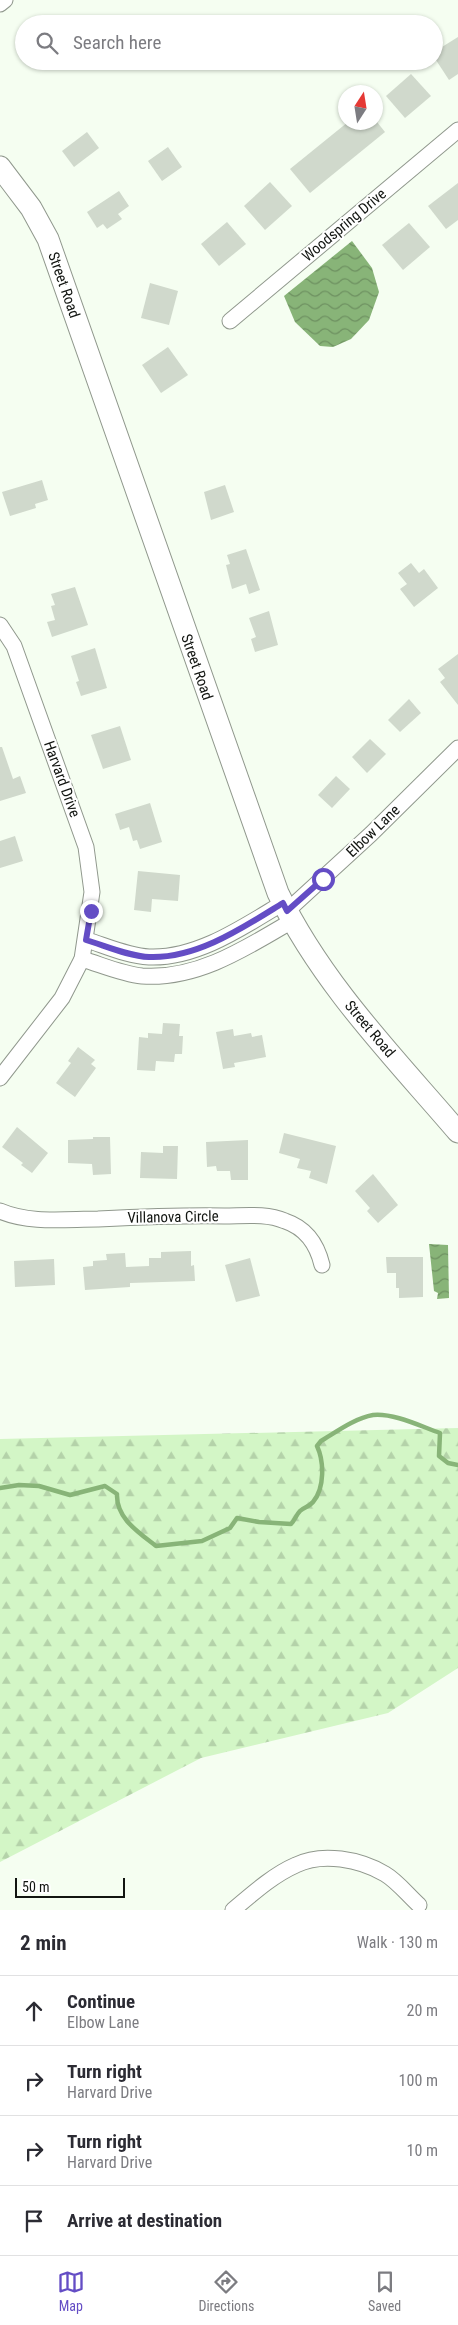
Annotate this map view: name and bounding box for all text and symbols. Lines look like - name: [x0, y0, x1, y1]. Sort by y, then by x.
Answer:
- search box: [15, 15, 443, 70]
- icon: search: [33, 29, 61, 57]
- text: Search here: [73, 31, 161, 54]
- north arrow: [338, 85, 383, 130]
- street label: Woodspring Drive: [298, 185, 390, 265]
- street label: Street Road: [44, 250, 84, 320]
- street label: Street Road: [177, 632, 217, 702]
- street label: Harvard Drive: [40, 738, 84, 820]
- street label: Elbow Lane: [342, 801, 404, 861]
- route start: [312, 868, 335, 891]
- route end: [80, 900, 103, 923]
- street label: Street Road: [341, 997, 399, 1061]
- street label: Villanova Circle: [127, 1207, 219, 1227]
- scale bar: [15, 1875, 125, 1898]
- text: 50 m: [22, 1879, 50, 1895]
- text: 2 min: [20, 1931, 67, 1955]
- text: Walk · 130 m: [357, 1933, 438, 1952]
- text: Continue: [67, 1990, 135, 2013]
- icon: ahead: [20, 1997, 48, 2025]
- text: 20 m: [406, 2001, 438, 2020]
- text: Elbow Lane: [67, 2013, 139, 2032]
- text: Turn right: [67, 2060, 142, 2083]
- icon: right: [20, 2067, 48, 2095]
- text: 100 m: [399, 2071, 438, 2090]
- text: Harvard Drive: [67, 2083, 152, 2102]
- text: Turn right: [67, 2130, 142, 2153]
- icon: right: [20, 2137, 48, 2165]
- text: 10 m: [406, 2141, 438, 2160]
- text: Harvard Drive: [67, 2153, 152, 2172]
- icon: arrive: [20, 2207, 48, 2235]
- text: Arrive at destination: [67, 2209, 222, 2232]
- tab: Map: [57, 2268, 85, 2314]
- tab: Directions: [198, 2268, 254, 2314]
- tab: Saved: [368, 2268, 401, 2314]

